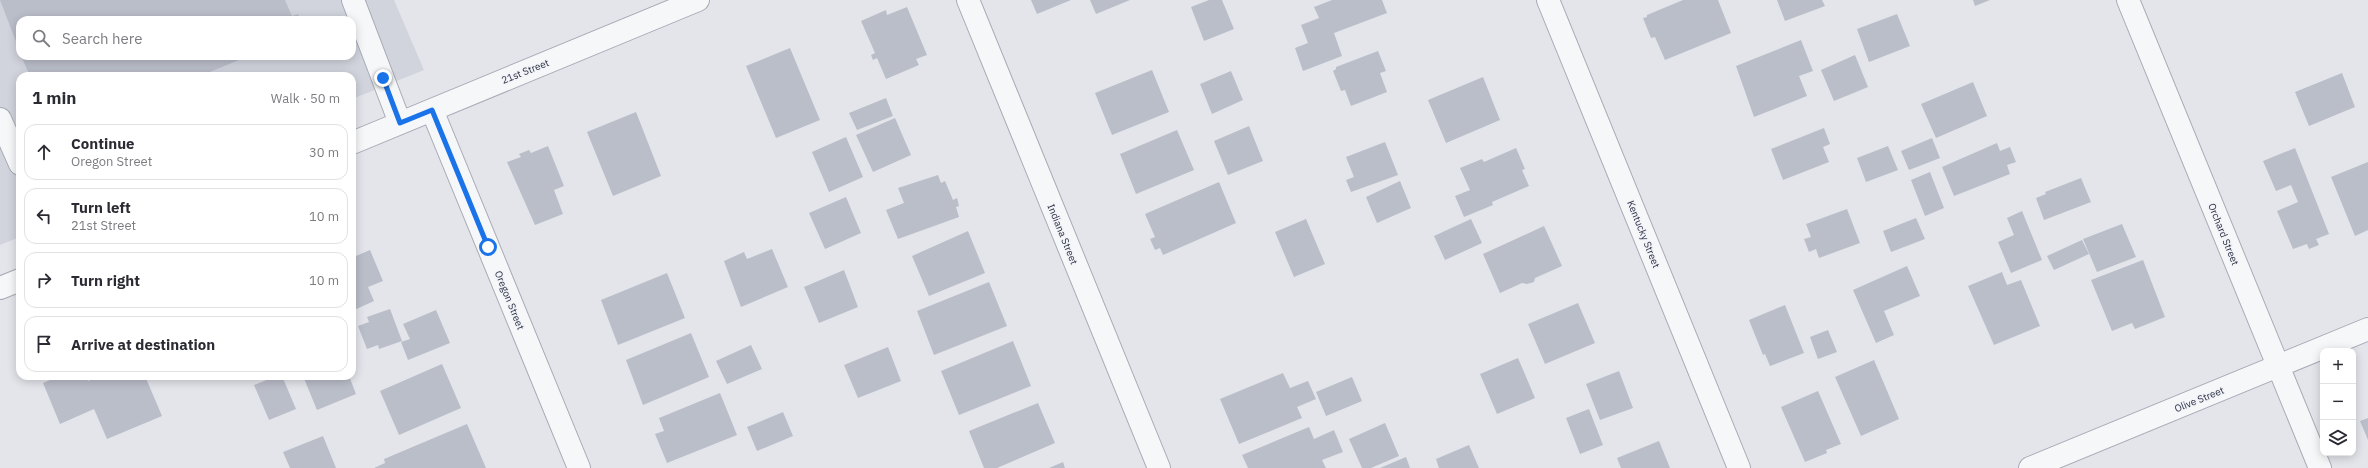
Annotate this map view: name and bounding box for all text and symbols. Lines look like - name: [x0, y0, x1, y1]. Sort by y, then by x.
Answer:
- search box: [16, 16, 356, 60]
- icon: search: [30, 27, 52, 49]
- text: Search here: [62, 29, 142, 48]
- street label: 21st Street: [500, 56, 551, 87]
- route end: [374, 69, 392, 87]
- text: 1 min: [32, 87, 76, 109]
- text: Walk · 50 m: [271, 90, 340, 107]
- text: Continue: [71, 134, 135, 153]
- icon: ahead: [33, 141, 55, 163]
- text: 30 m: [309, 144, 339, 161]
- text: Oregon Street: [71, 153, 152, 170]
- text: Turn left: [71, 198, 131, 217]
- street label: Kentucky Street: [1624, 199, 1663, 270]
- street label: Orchard Street: [2205, 201, 2242, 268]
- street label: Indiana Street: [1044, 202, 1081, 267]
- icon: left: [33, 205, 55, 227]
- text: 10 m: [309, 208, 339, 225]
- text: 21st Street: [71, 217, 136, 234]
- route start: [479, 238, 497, 256]
- icon: right: [33, 269, 55, 291]
- street label: Oregon Street: [492, 269, 527, 332]
- text: Turn right: [71, 271, 140, 290]
- text: 10 m: [309, 272, 339, 289]
- icon: arrive: [33, 333, 55, 355]
- text: Arrive at destination: [71, 335, 215, 354]
- map controls: [2320, 348, 2356, 456]
- button: +: [2320, 348, 2356, 384]
- street label: Olive Street: [2172, 383, 2226, 415]
- button: −: [2320, 384, 2356, 420]
- button: layers: [2320, 420, 2356, 456]

